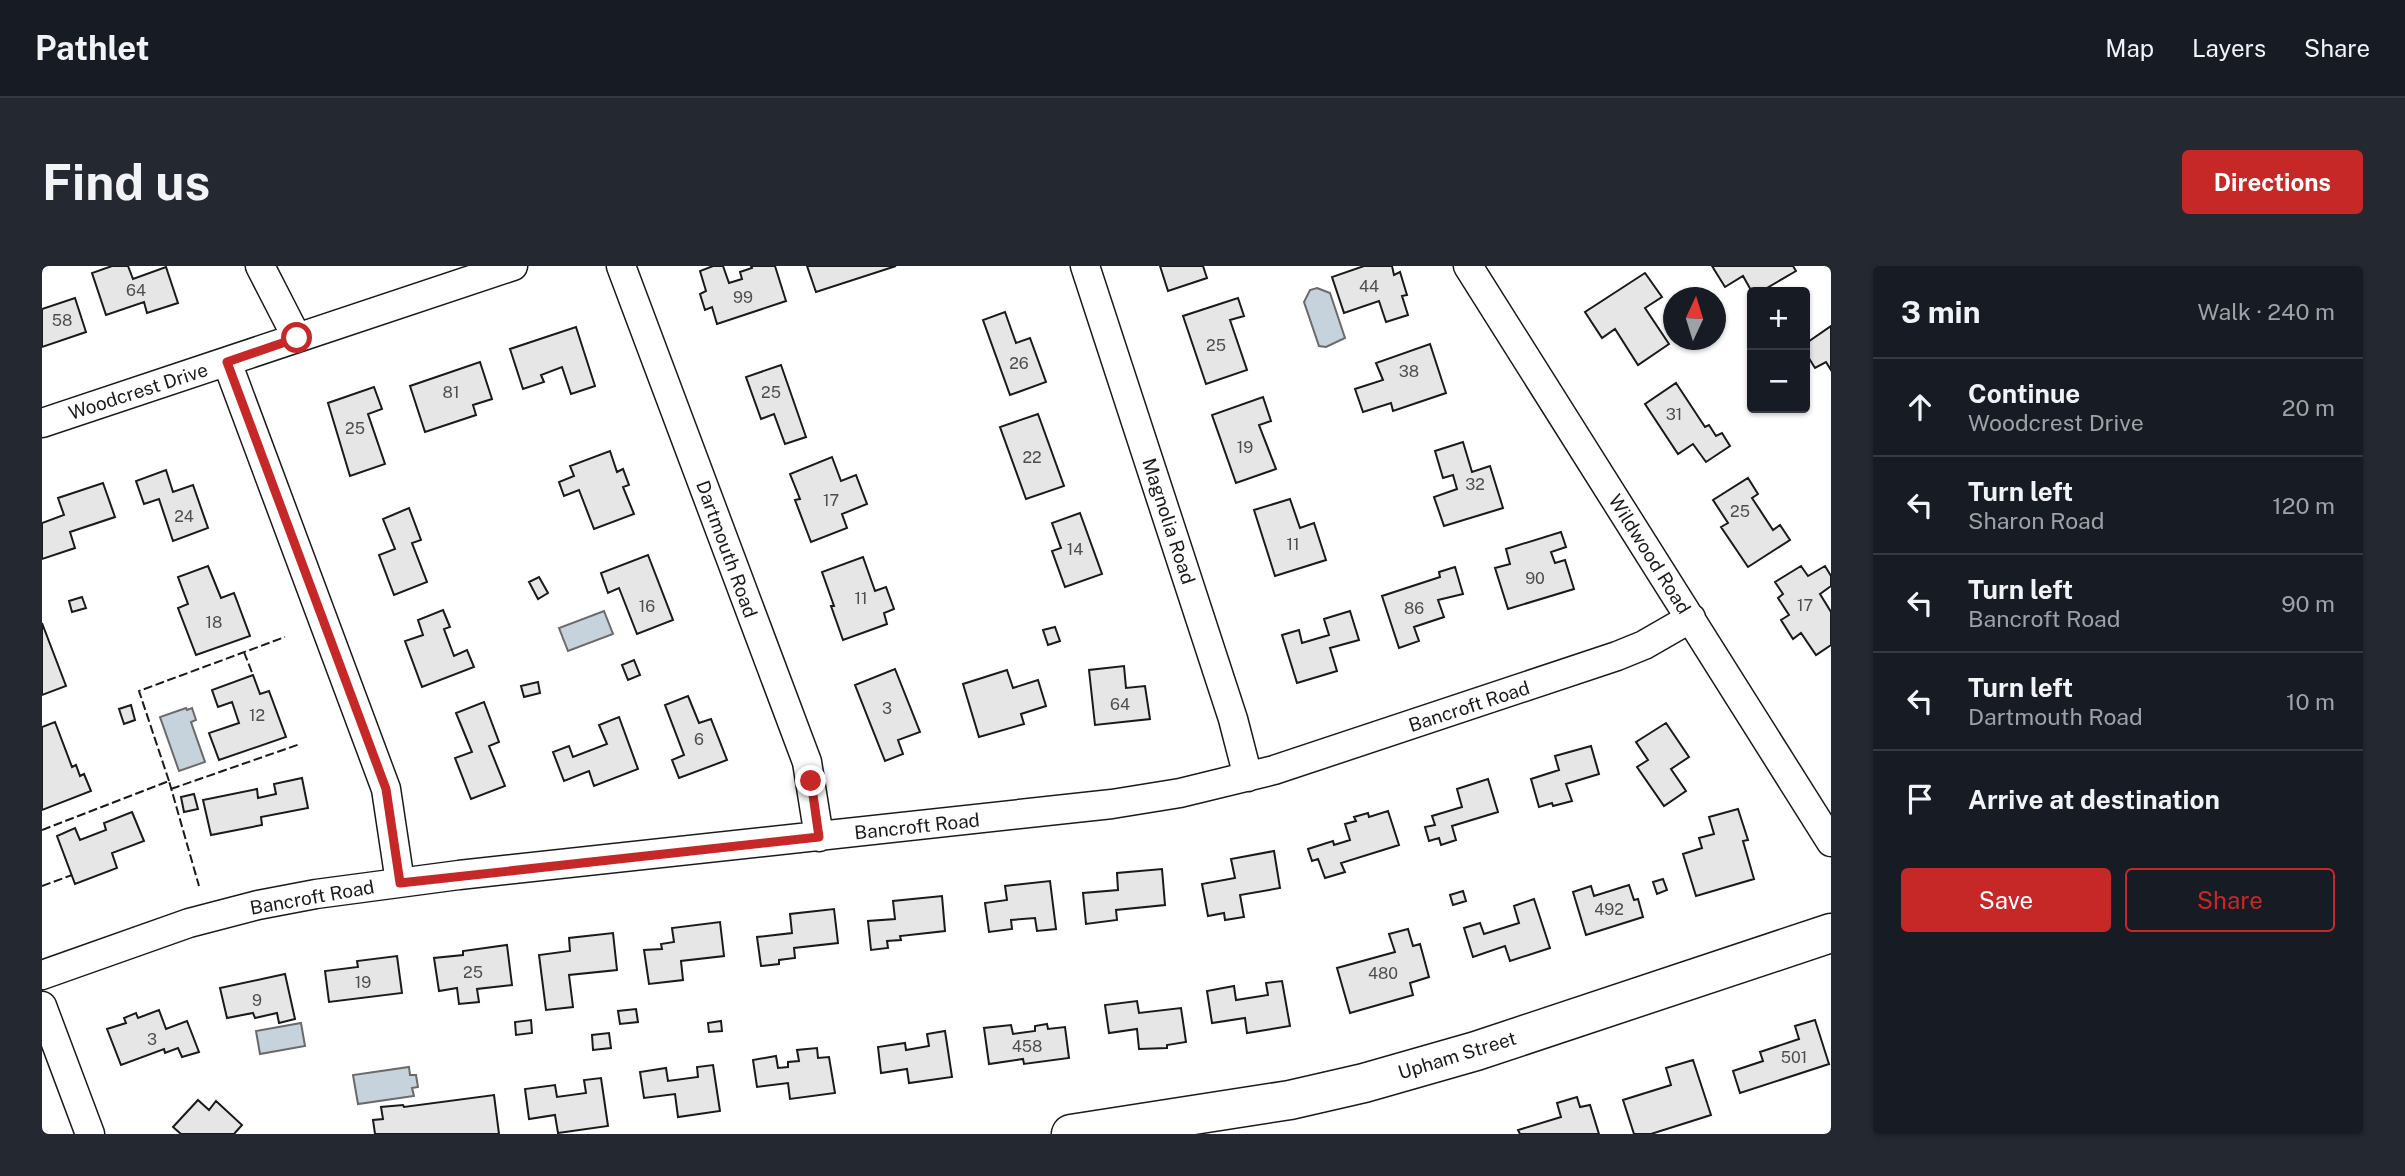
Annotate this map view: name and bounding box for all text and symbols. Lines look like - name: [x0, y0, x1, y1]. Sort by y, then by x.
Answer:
- text: Pathlet: [35, 29, 150, 67]
- text: Map: [2105, 34, 2154, 62]
- text: Layers: [2192, 34, 2266, 62]
- text: Share: [2304, 34, 2370, 62]
- button: Directions: [2182, 150, 2363, 214]
- text: Find us: [42, 153, 210, 211]
- house number: 44: [1359, 277, 1379, 296]
- house number: 64: [126, 281, 146, 300]
- north arrow: [1663, 287, 1726, 350]
- map controls: [1747, 287, 1810, 413]
- button: +: [1747, 287, 1810, 350]
- house number: 99: [733, 288, 753, 307]
- text: 3 min: [1901, 294, 1980, 330]
- text: Walk · 240 m: [2198, 298, 2335, 325]
- house number: 58: [52, 311, 72, 330]
- route start: [281, 322, 312, 353]
- house number: 25: [1206, 336, 1226, 355]
- button: −: [1747, 350, 1810, 413]
- house number: 26: [1009, 354, 1029, 373]
- street label: Woodcrest Drive: [66, 358, 210, 424]
- house number: 38: [1399, 362, 1419, 381]
- text: Continue: [1968, 378, 2080, 409]
- house number: 81: [443, 383, 459, 402]
- house number: 25: [761, 383, 781, 402]
- icon: ahead: [1901, 388, 1939, 426]
- text: 20 m: [2282, 394, 2335, 421]
- house number: 31: [1666, 405, 1682, 424]
- text: Woodcrest Drive: [1968, 409, 2144, 436]
- house number: 25: [345, 419, 365, 438]
- house number: 19: [1237, 438, 1253, 457]
- house number: 22: [1022, 448, 1042, 467]
- street label: Magnolia Road: [1138, 455, 1200, 587]
- house number: 32: [1465, 475, 1485, 494]
- text: Turn left: [1968, 476, 2073, 507]
- street label: Dartmouth Road: [692, 477, 762, 621]
- icon: left: [1901, 486, 1939, 524]
- street label: Wildwood Road: [1604, 490, 1696, 618]
- house number: 17: [823, 491, 839, 510]
- text: 120 m: [2272, 492, 2335, 519]
- house number: 25: [1730, 502, 1750, 521]
- house number: 24: [174, 507, 194, 526]
- text: Sharon Road: [1968, 507, 2105, 534]
- house number: 11: [1286, 535, 1300, 554]
- house number: 14: [1067, 540, 1083, 559]
- house number: 90: [1525, 569, 1545, 588]
- text: Turn left: [1968, 574, 2073, 605]
- icon: left: [1901, 584, 1939, 622]
- house number: 11: [854, 589, 868, 608]
- text: 90 m: [2281, 590, 2335, 617]
- house number: 17: [1797, 596, 1813, 615]
- house number: 16: [639, 597, 655, 616]
- house number: 86: [1404, 599, 1424, 618]
- text: Bancroft Road: [1968, 605, 2121, 632]
- house number: 18: [206, 613, 222, 632]
- text: Turn left: [1968, 672, 2073, 703]
- street label: Bancroft Road: [1406, 676, 1532, 736]
- icon: left: [1901, 682, 1939, 720]
- text: 10 m: [2286, 688, 2335, 715]
- house number: 64: [1110, 695, 1130, 714]
- house number: 3: [882, 699, 892, 718]
- text: Dartmouth Road: [1968, 703, 2143, 730]
- house number: 12: [249, 706, 265, 725]
- house number: 6: [694, 730, 704, 749]
- route end: [795, 765, 826, 796]
- icon: arrive: [1901, 780, 1939, 818]
- text: Arrive at destination: [1968, 784, 2220, 815]
- street label: Bancroft Road: [853, 808, 981, 844]
- button: Save: [1901, 868, 2111, 932]
- button: Share: [2125, 868, 2335, 932]
- street label: Bancroft Road: [248, 875, 376, 919]
- house number: 492: [1594, 900, 1624, 919]
- house number: 25: [463, 963, 483, 982]
- house number: 480: [1368, 964, 1398, 983]
- house number: 19: [355, 973, 371, 992]
- house number: 9: [252, 991, 262, 1010]
- street label: Upham Street: [1395, 1027, 1519, 1083]
- house number: 3: [147, 1030, 157, 1049]
- house number: 458: [1012, 1037, 1042, 1056]
- house number: 501: [1781, 1048, 1807, 1067]

